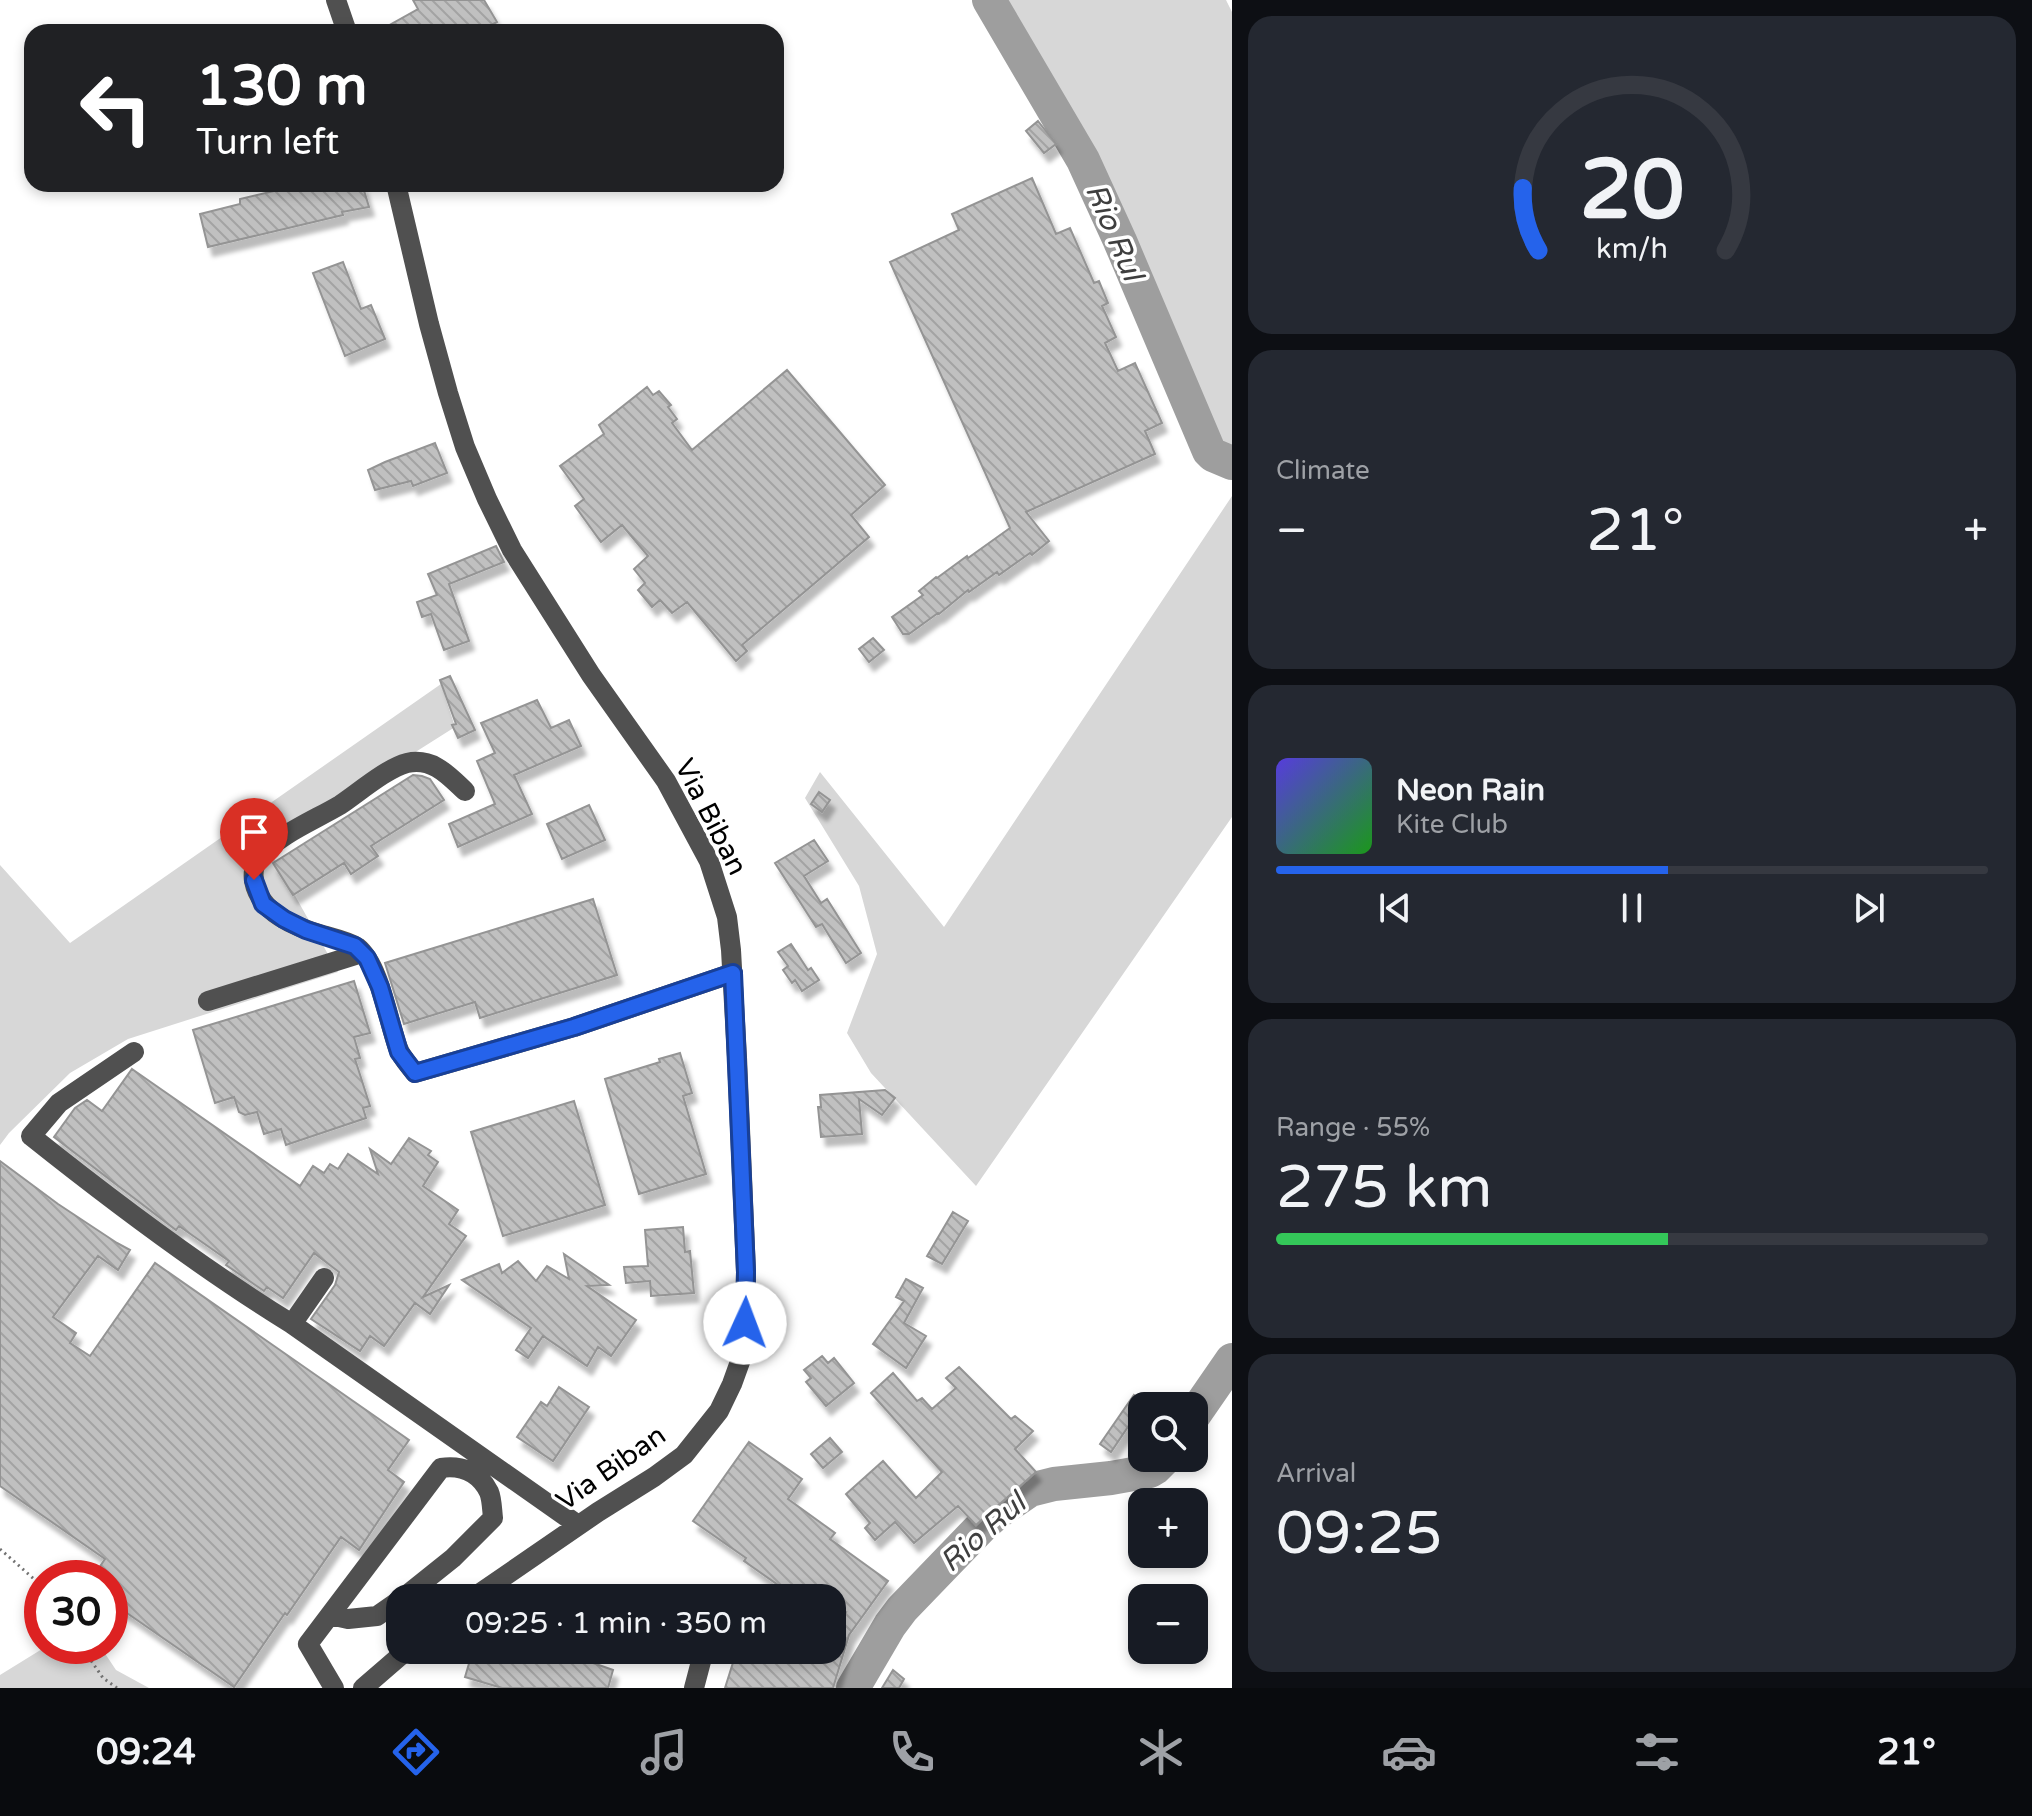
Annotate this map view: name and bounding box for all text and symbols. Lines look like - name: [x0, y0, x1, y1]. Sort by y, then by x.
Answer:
- text: 130 m: [196, 53, 367, 120]
- icon: left: [64, 56, 168, 160]
- text: Turn left: [196, 121, 339, 164]
- text: 20: [1580, 141, 1684, 241]
- water label: Rio Rul: [1077, 178, 1152, 289]
- text: km/h: [1596, 232, 1668, 266]
- text: Climate: [1276, 455, 1370, 486]
- text: 21°: [1586, 495, 1684, 567]
- text: −: [1276, 505, 1307, 558]
- text: +: [1963, 505, 1988, 558]
- street label: Via Biban: [667, 753, 755, 881]
- text: Neon Rain: [1396, 772, 1545, 809]
- pin: [220, 798, 288, 880]
- text: Kite Club: [1396, 809, 1508, 840]
- icon: arrive: [232, 810, 276, 854]
- icon: previous: [1373, 886, 1417, 930]
- icon: pause: [1610, 886, 1654, 930]
- icon: next: [1847, 886, 1891, 930]
- text: Range · 55%: [1276, 1112, 1430, 1143]
- text: 275 km: [1276, 1152, 1492, 1224]
- position arrow: [703, 1281, 787, 1365]
- map controls: [1128, 1392, 1208, 1664]
- button: search: [1128, 1392, 1208, 1472]
- street label: Via Biban: [550, 1418, 672, 1518]
- text: Arrival: [1276, 1458, 1356, 1489]
- water label: Rio Rul: [932, 1483, 1036, 1580]
- button: +: [1128, 1488, 1208, 1568]
- text: 09:25: [1276, 1498, 1442, 1570]
- speed limit sign: 30: [24, 1560, 128, 1664]
- button: −: [1128, 1584, 1208, 1664]
- text: 09:25 · 1 min · 350 m: [465, 1605, 767, 1642]
- icon: directions: [388, 1724, 444, 1780]
- icon: music: [636, 1724, 692, 1780]
- icon: phone: [884, 1724, 940, 1780]
- icon: climate: [1133, 1724, 1189, 1780]
- icon: car: [1381, 1724, 1437, 1780]
- icon: filters: [1629, 1724, 1685, 1780]
- text: 09:24: [96, 1731, 196, 1774]
- text: 21°: [1877, 1731, 1936, 1774]

